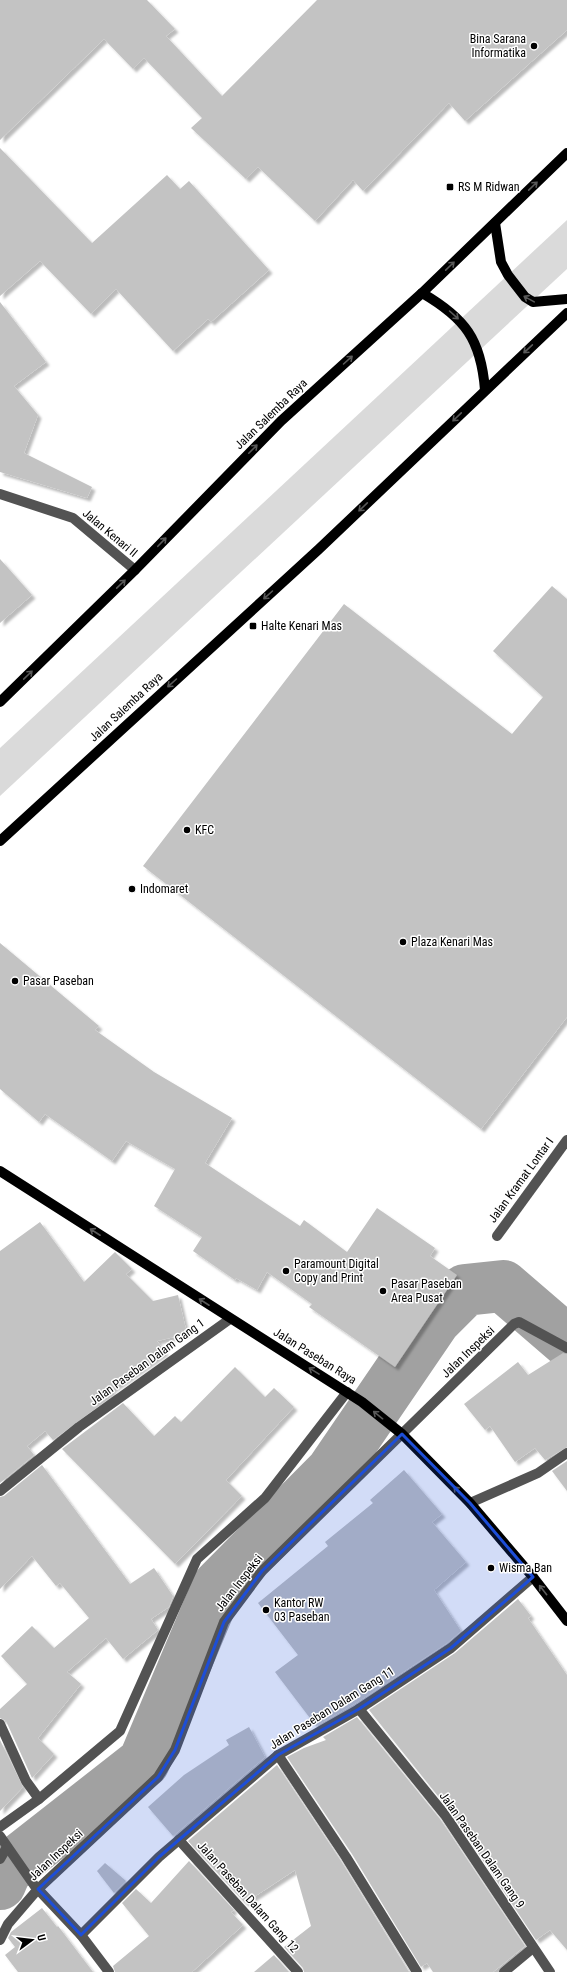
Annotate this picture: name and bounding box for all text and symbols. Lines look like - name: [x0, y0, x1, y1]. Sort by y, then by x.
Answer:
- place label: Bina Sarana Informatika: [470, 32, 526, 60]
- marker: Bina Sarana Informatika: [529, 41, 539, 51]
- place label: RS M Ridwan: [458, 180, 520, 194]
- one-way arrow: [528, 181, 538, 191]
- marker: RS M Ridwan: [445, 182, 455, 192]
- one-way arrow: [445, 261, 455, 271]
- one-way arrow: [523, 294, 535, 302]
- one-way arrow: [449, 310, 459, 320]
- one-way arrow: [524, 344, 534, 353]
- one-way arrow: [343, 356, 353, 365]
- street label: Jalan Salemba Raya: [232, 376, 310, 452]
- one-way arrow: [452, 412, 462, 422]
- one-way arrow: [248, 444, 258, 454]
- one-way arrow: [358, 502, 368, 512]
- street label: Jalan Kenari II: [80, 506, 140, 560]
- one-way arrow: [157, 538, 166, 548]
- one-way arrow: [116, 579, 126, 589]
- one-way arrow: [263, 591, 273, 600]
- place label: Halte Kenari Mas: [261, 619, 342, 633]
- marker: Halte Kenari Mas: [248, 621, 258, 631]
- street label: Jalan Salemba Raya: [86, 669, 166, 745]
- one-way arrow: [23, 670, 33, 679]
- one-way arrow: [166, 678, 177, 687]
- place label: KFC: [195, 823, 214, 837]
- marker: KFC: [182, 825, 192, 835]
- place label: Indomaret: [140, 882, 189, 896]
- marker: Indomaret: [127, 884, 137, 894]
- place label: Plaza Kenari Mas: [411, 935, 493, 949]
- marker: Plaza Kenari Mas: [398, 937, 408, 947]
- place label: Pasar Paseban: [23, 974, 94, 988]
- marker: Pasar Paseban: [10, 976, 20, 986]
- street label: Jalan Kramat Lontar I: [485, 1135, 557, 1225]
- one-way arrow: [90, 1228, 101, 1236]
- place label: Paramount Digital Copy and Print: [294, 1257, 379, 1285]
- marker: Paramount Digital Copy and Print: [281, 1266, 291, 1276]
- place label: Pasar Paseban Area Pusat: [391, 1277, 462, 1305]
- marker: Pasar Paseban Area Pusat: [378, 1286, 388, 1296]
- one-way arrow: [198, 1298, 210, 1306]
- street label: Jalan Paseban Dalam Gang 1: [87, 1316, 207, 1408]
- street label: Jalan Inspeksi: [439, 1323, 497, 1381]
- street label: Jalan Paseban Raya: [271, 1325, 359, 1387]
- one-way arrow: [308, 1367, 320, 1375]
- one-way arrow: [373, 1410, 383, 1419]
- one-way arrow: [453, 1486, 463, 1496]
- street label: Jalan Inspeksi: [213, 1552, 265, 1614]
- place label: Wisma Ban: [499, 1561, 552, 1575]
- marker: Wisma Ban: [486, 1563, 496, 1573]
- one-way arrow: [539, 1584, 547, 1595]
- place label: Kantor RW 03 Paseban: [274, 1596, 330, 1624]
- marker: Kantor RW 03 Paseban: [261, 1605, 271, 1615]
- street label: Jalan Paseban Dalam Gang 11: [267, 1664, 397, 1752]
- street label: Jalan Paseban Dalam Gang 9: [437, 1789, 527, 1911]
- street label: Jalan Inspeksi: [26, 1827, 86, 1883]
- street label: Jalan Paseban Dalam Gang 12: [195, 1839, 302, 1955]
- north arrow: [12, 1920, 52, 1960]
- text: U: [34, 1933, 48, 1942]

